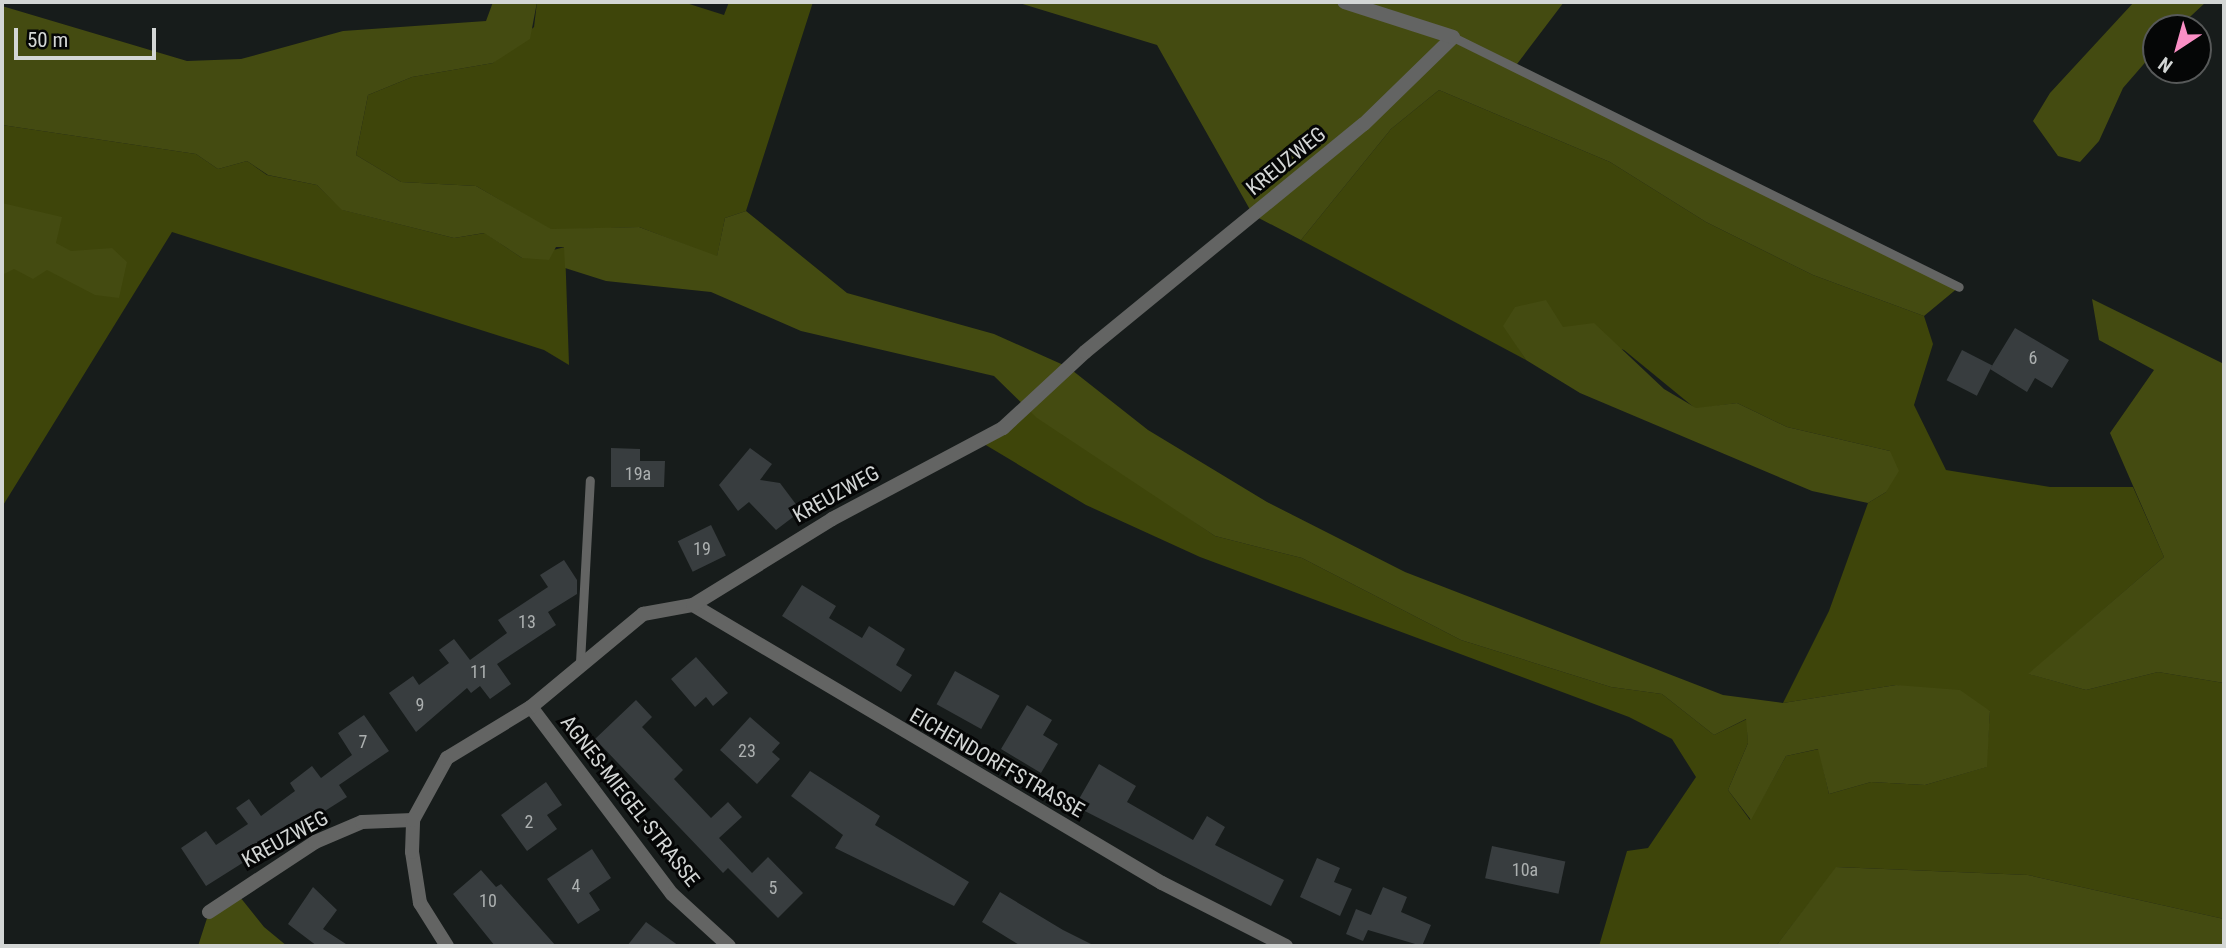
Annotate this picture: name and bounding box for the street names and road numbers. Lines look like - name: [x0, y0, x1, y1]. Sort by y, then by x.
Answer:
- street label: KREUZWEG: [1241, 121, 1331, 201]
- street label: KREUZWEG: [788, 460, 884, 528]
- street label: EICHENDORFFSTRASSE: [905, 703, 1089, 823]
- street label: AGNES-MIEGEL-STRASSE: [555, 710, 705, 892]
- street label: KREUZWEG: [237, 805, 333, 873]

